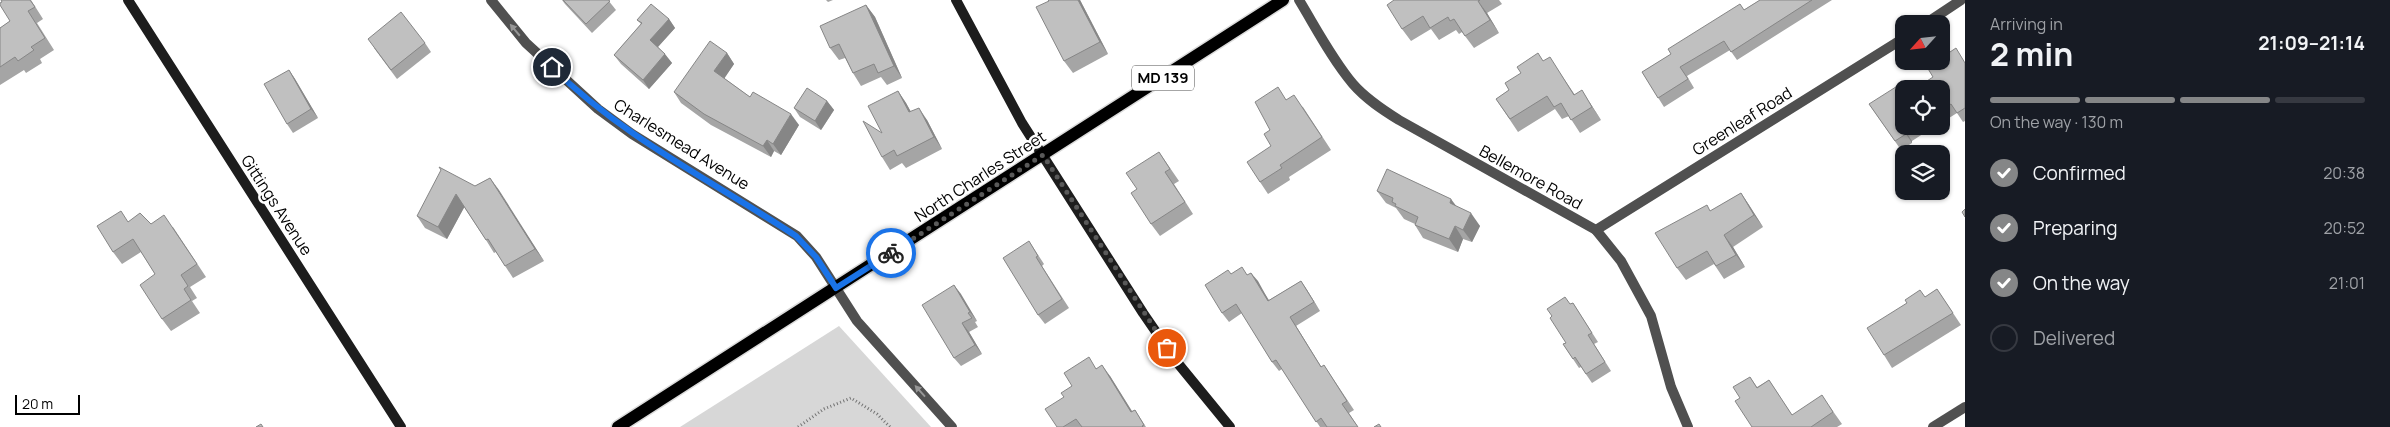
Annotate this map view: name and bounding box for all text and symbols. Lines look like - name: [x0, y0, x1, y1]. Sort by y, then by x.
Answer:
- text: Arriving in: [1990, 13, 2063, 35]
- north arrow: [1895, 15, 1950, 70]
- map controls: [1895, 15, 1950, 200]
- one-way arrow: [510, 23, 521, 36]
- text: 21:09–21:14: [2258, 30, 2365, 56]
- text: 2 min: [1990, 32, 2073, 76]
- pin: [531, 46, 573, 88]
- icon: home: [538, 53, 566, 81]
- road number: MD 139: [1132, 66, 1194, 90]
- button: locate: [1895, 80, 1950, 135]
- street label: Greenleaf Road: [1688, 82, 1796, 160]
- street label: Charlesmead Avenue: [610, 93, 754, 195]
- text: On the way · 130 m: [1990, 111, 2123, 133]
- street label: North Charles Street: [910, 125, 1050, 227]
- street label: Bellemore Road: [1475, 140, 1587, 214]
- button: layers: [1895, 145, 1950, 200]
- street label: Gittings Avenue: [236, 150, 318, 260]
- icon: check: [1990, 159, 2018, 187]
- text: Confirmed: [2033, 160, 2126, 186]
- text: 20:38: [2323, 162, 2365, 184]
- icon: check: [1990, 214, 2018, 242]
- text: Preparing: [2033, 215, 2118, 241]
- text: 20:52: [2323, 217, 2365, 239]
- courier: [866, 228, 916, 278]
- icon: bike: [877, 239, 905, 267]
- icon: check: [1990, 269, 2018, 297]
- text: On the way: [2033, 270, 2130, 296]
- text: 21:01: [2329, 272, 2365, 294]
- text: Delivered: [2033, 325, 2115, 351]
- pin: [1146, 327, 1188, 369]
- icon: bag: [1153, 334, 1181, 362]
- one-way arrow: [914, 384, 925, 397]
- scale bar: [15, 392, 80, 415]
- text: 20 m: [22, 394, 53, 413]

